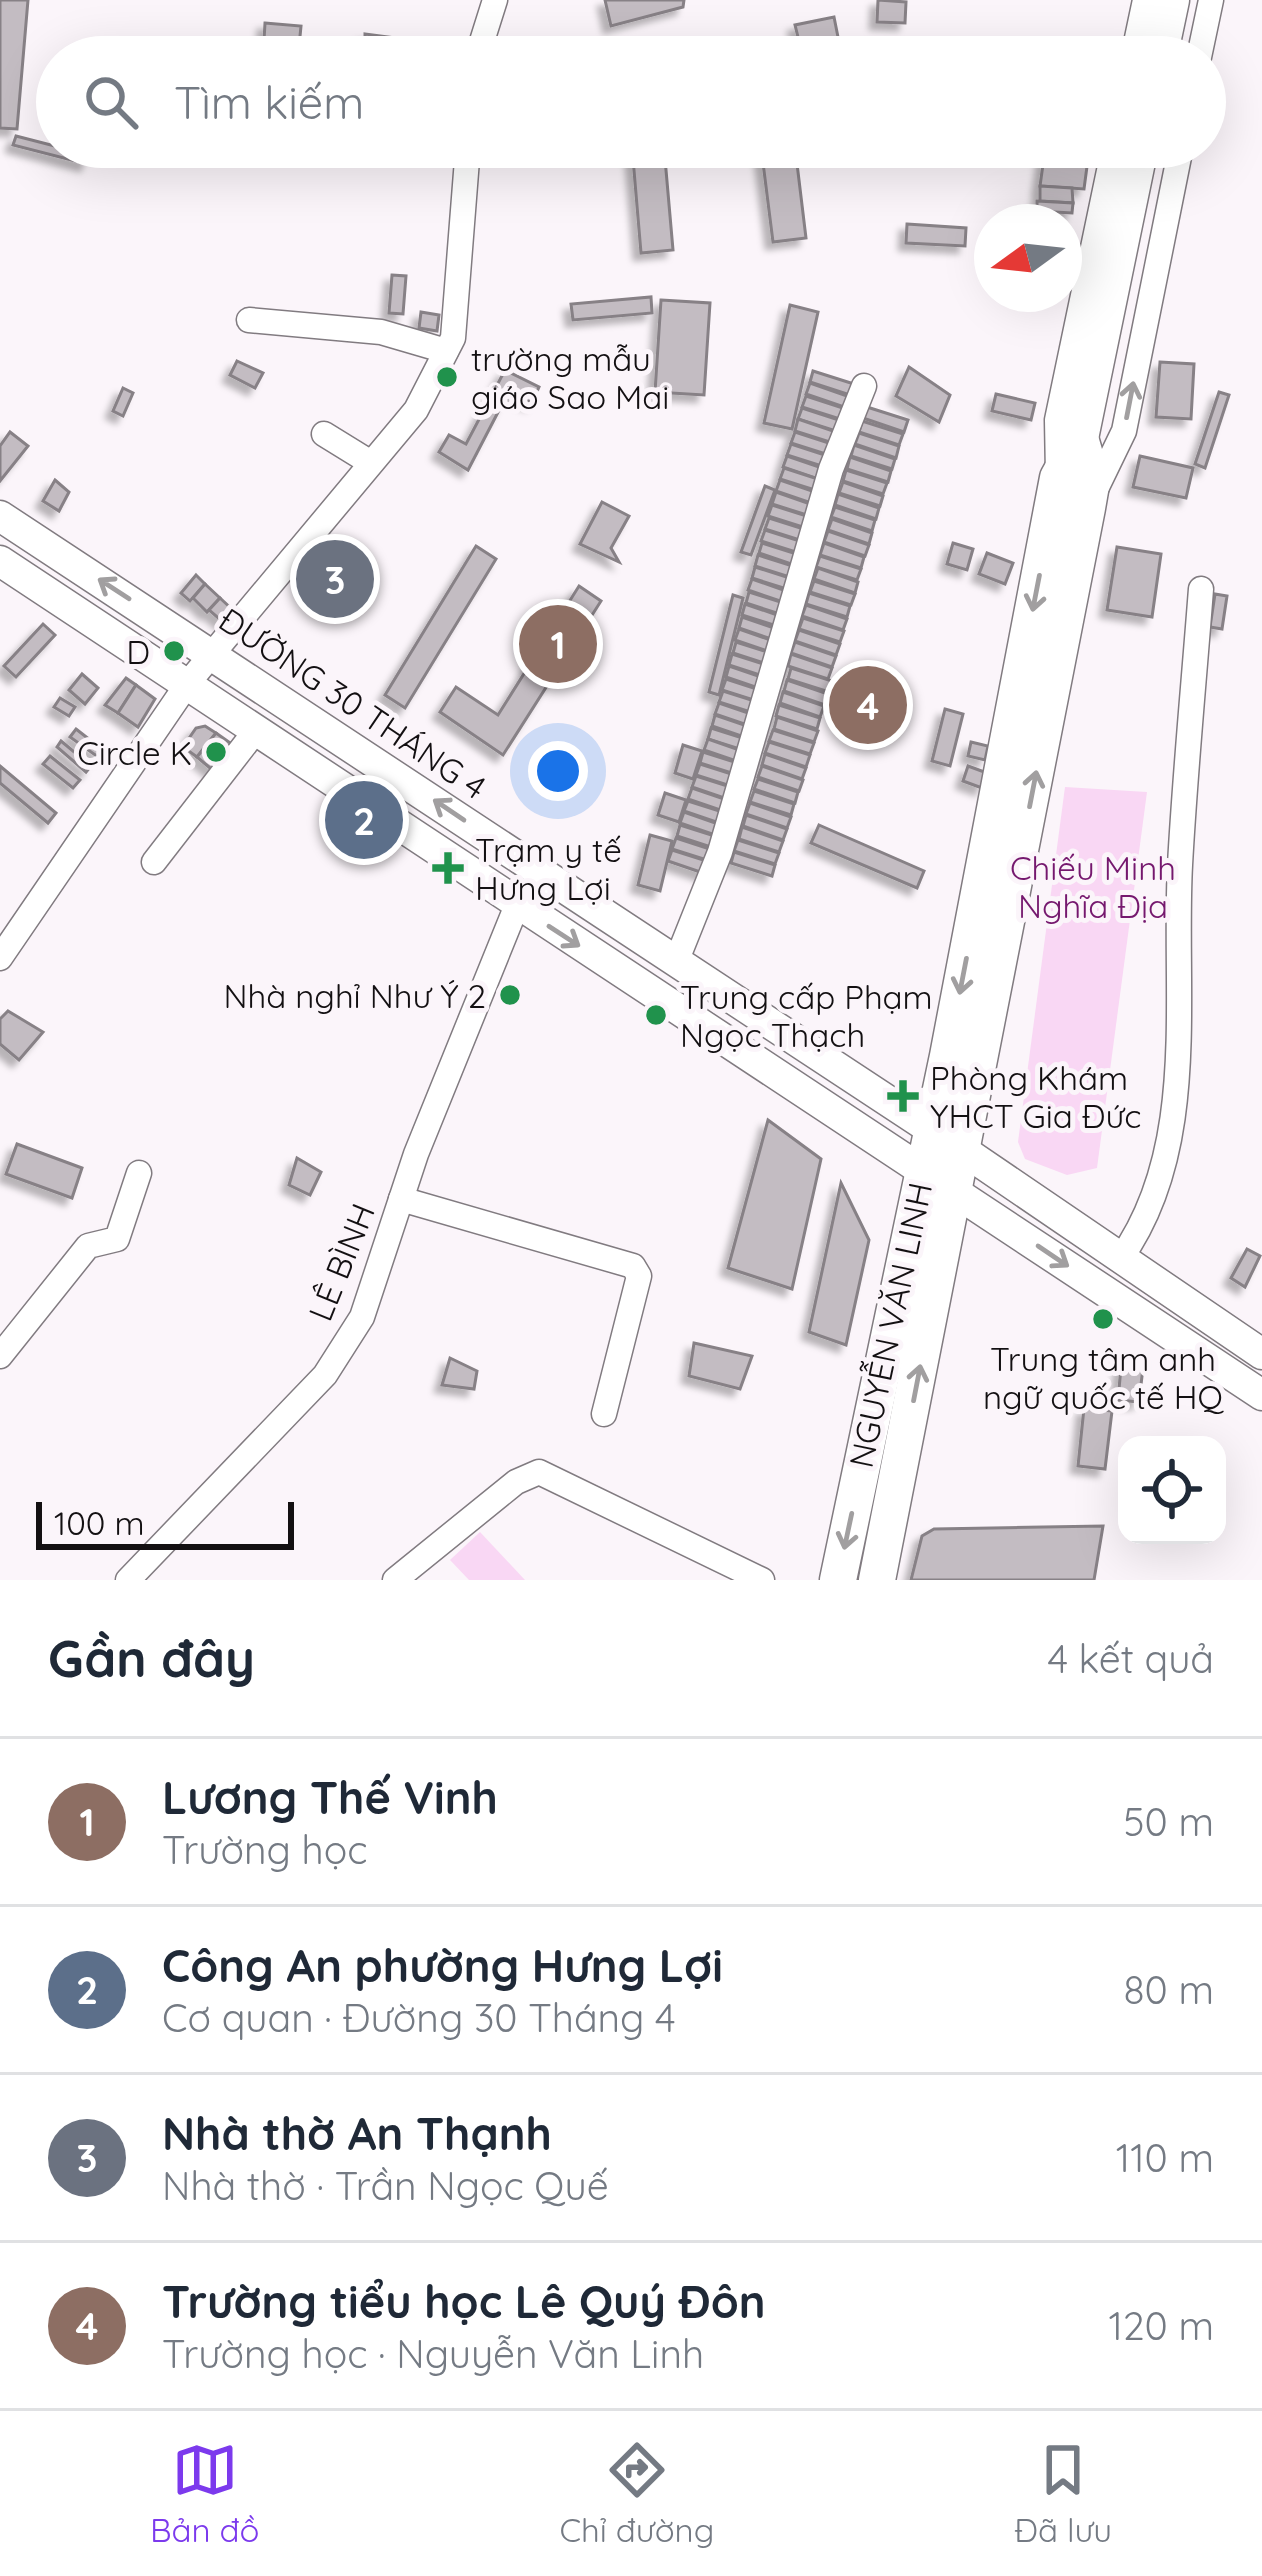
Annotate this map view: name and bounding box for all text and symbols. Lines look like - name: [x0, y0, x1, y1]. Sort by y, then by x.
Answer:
- search box: [36, 36, 1226, 168]
- icon: search: [78, 69, 144, 135]
- text: Tìm kiếm: [174, 74, 364, 130]
- north arrow: [974, 204, 1082, 312]
- place label: trường mẫu giáo Sao Mai: [471, 338, 669, 417]
- marker: trường mẫu giáo Sao Mai: [434, 364, 460, 390]
- one-way arrow: [1120, 381, 1142, 420]
- pin: 3: [296, 534, 374, 624]
- one-way arrow: [1024, 572, 1046, 611]
- one-way arrow: [98, 576, 132, 601]
- street label: ĐƯỜNG 30 THÁNG 4: [212, 599, 494, 807]
- pin: 1: [519, 599, 597, 689]
- place label: D: [126, 631, 150, 672]
- marker: D: [161, 638, 187, 664]
- pin: 4: [829, 660, 907, 750]
- place label: Circle K: [77, 732, 192, 773]
- marker: Circle K: [203, 739, 229, 765]
- your location: [528, 741, 588, 801]
- one-way arrow: [1023, 770, 1046, 809]
- pin: 2: [325, 775, 403, 865]
- one-way arrow: [432, 798, 466, 823]
- place label: Trạm y tế Hưng Lợi: [475, 829, 622, 908]
- park label: Chiếu Minh Nghĩa Địa: [1010, 847, 1176, 926]
- marker: Trạm y tế Hưng Lợi: [432, 852, 464, 884]
- one-way arrow: [546, 923, 580, 948]
- one-way arrow: [951, 955, 973, 994]
- place label: Nhà nghỉ Như Ý 2: [223, 975, 486, 1016]
- place label: Trung cấp Phạm Ngọc Thạch: [680, 976, 933, 1055]
- marker: Nhà nghỉ Như Ý 2: [497, 982, 523, 1008]
- marker: Trung cấp Phạm Ngọc Thạch: [643, 1002, 669, 1028]
- place label: Phòng Khám YHCT Gia Đức: [930, 1057, 1141, 1136]
- marker: Phòng Khám YHCT Gia Đức: [887, 1080, 919, 1112]
- street label: NGUYỄN VĂN LINH: [840, 1179, 940, 1471]
- street label: LÊ BÌNH: [299, 1197, 383, 1327]
- one-way arrow: [1036, 1243, 1070, 1268]
- marker: Trung tâm anh ngữ quốc tế HQ: [1090, 1306, 1116, 1332]
- place label: Trung tâm anh ngữ quốc tế HQ: [983, 1338, 1224, 1417]
- one-way arrow: [907, 1364, 929, 1403]
- map controls: [1118, 1436, 1226, 1544]
- button: locate: [1118, 1436, 1226, 1544]
- scale bar: [36, 1496, 294, 1549]
- text: 100 m: [54, 1502, 145, 1543]
- one-way arrow: [835, 1512, 858, 1550]
- text: Gần đây: [48, 1626, 255, 1690]
- text: 4 kết quả: [1047, 1634, 1214, 1683]
- text: Lương Thế Vinh: [162, 1769, 498, 1825]
- text: 1: [79, 1797, 95, 1846]
- text: 50 m: [1123, 1797, 1214, 1846]
- text: Trường học: [162, 1825, 367, 1874]
- text: Công An phường Hưng Lợi: [162, 1937, 723, 1993]
- text: 2: [76, 1965, 98, 2014]
- text: 80 m: [1124, 1965, 1214, 2014]
- text: Cơ quan · Đường 30 Tháng 4: [162, 1993, 676, 2042]
- text: Nhà thờ An Thạnh: [162, 2105, 552, 2161]
- text: 3: [77, 2133, 97, 2182]
- text: 110 m: [1116, 2133, 1214, 2182]
- text: Nhà thờ · Trần Ngọc Quế: [162, 2161, 609, 2210]
- text: Trường tiểu học Lê Quý Đôn: [162, 2273, 766, 2329]
- text: 4: [76, 2301, 98, 2350]
- text: 120 m: [1109, 2301, 1214, 2350]
- text: Trường học · Nguyễn Văn Linh: [162, 2329, 704, 2378]
- tab: Bản đồ: [150, 2437, 260, 2550]
- tab: Chỉ đường: [560, 2437, 714, 2550]
- tab: Đã lưu: [1014, 2437, 1112, 2550]

